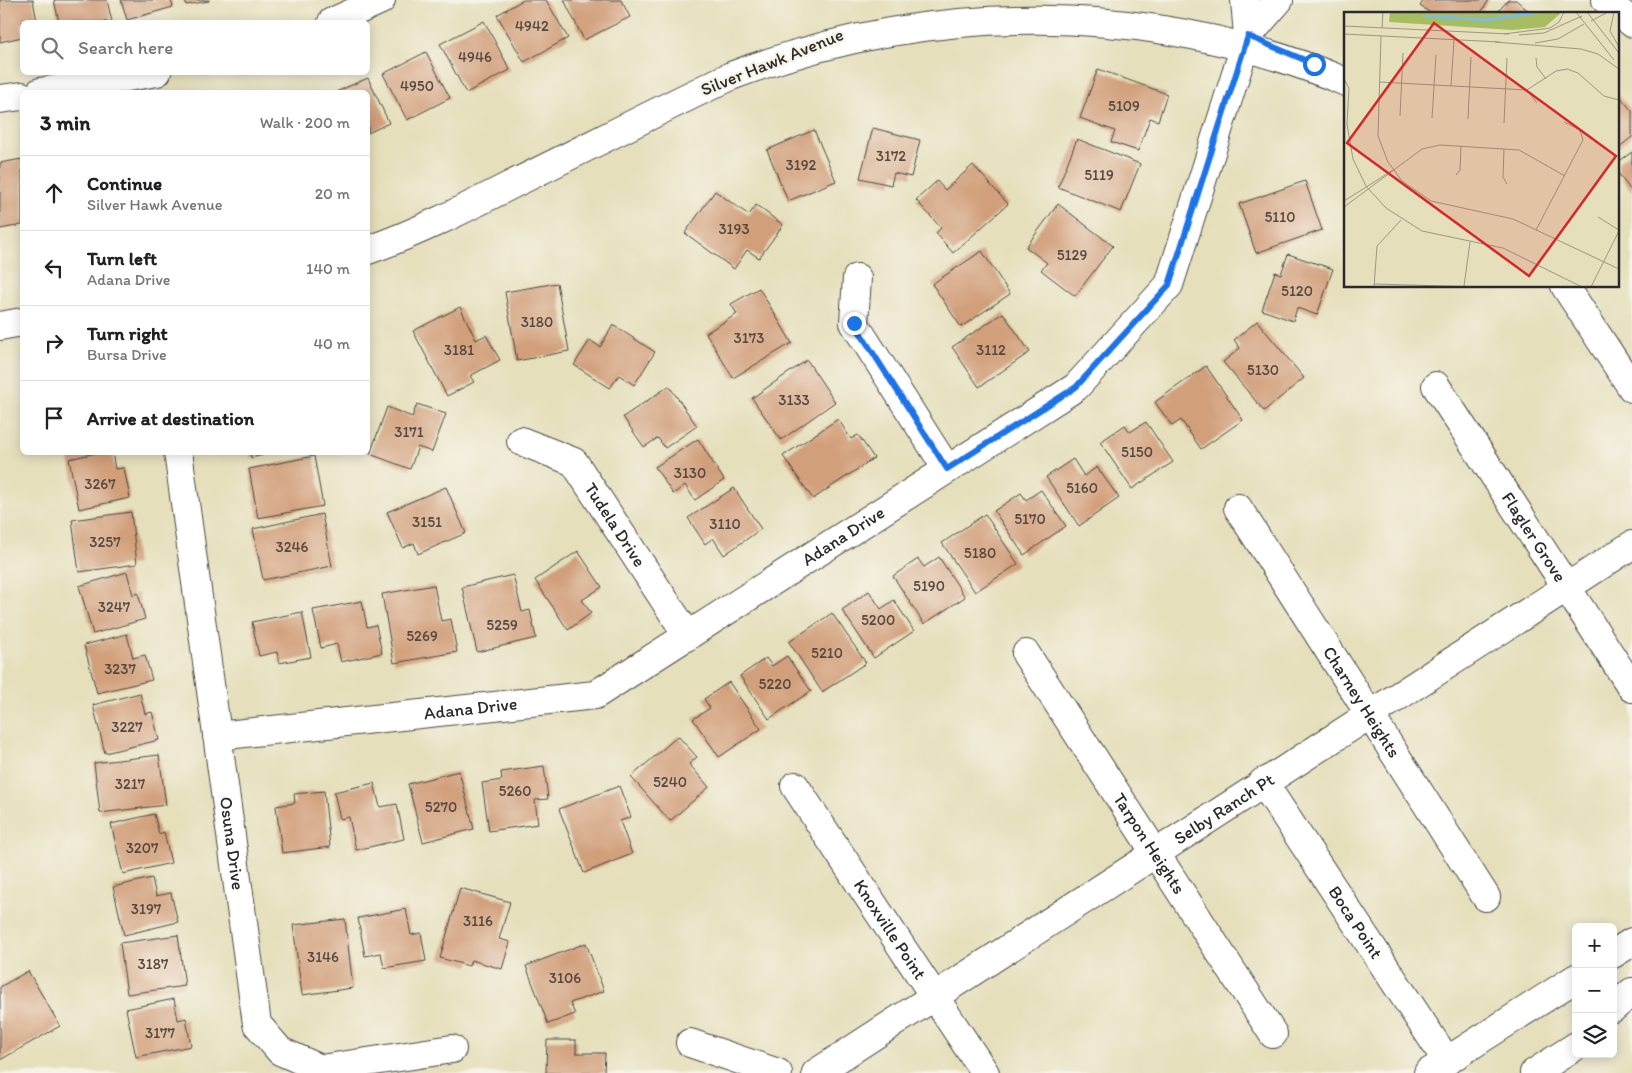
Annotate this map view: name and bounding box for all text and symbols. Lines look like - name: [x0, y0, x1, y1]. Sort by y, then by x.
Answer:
- inset map: [1344, 12, 1620, 288]
- house number: 4942: [515, 17, 549, 35]
- search box: [20, 20, 370, 75]
- street label: Silver Hawk Avenue: [697, 23, 847, 101]
- icon: search: [38, 34, 66, 62]
- text: Search here: [78, 36, 173, 59]
- house number: 4946: [458, 48, 492, 66]
- route start: [1303, 53, 1326, 76]
- house number: 4950: [400, 77, 434, 95]
- house number: 5109: [1108, 97, 1140, 115]
- text: 3 min: [40, 110, 90, 135]
- text: Walk · 200 m: [260, 113, 350, 132]
- house number: 3172: [876, 147, 906, 165]
- house number: 3192: [786, 156, 817, 174]
- house number: 5119: [1084, 166, 1114, 184]
- text: Continue: [87, 172, 162, 195]
- icon: ahead: [40, 179, 68, 207]
- text: 20 m: [315, 184, 350, 203]
- text: Silver Hawk Avenue: [87, 195, 222, 214]
- house number: 5110: [1264, 208, 1296, 226]
- house number: 3193: [718, 220, 750, 238]
- house number: 5129: [1057, 246, 1087, 264]
- text: Turn left: [87, 247, 157, 270]
- icon: left: [40, 254, 68, 282]
- text: 140 m: [306, 259, 350, 278]
- text: Adana Drive: [87, 270, 170, 289]
- house number: 5120: [1281, 282, 1313, 300]
- route end: [843, 312, 866, 335]
- house number: 3180: [521, 313, 553, 331]
- text: Turn right: [87, 322, 168, 345]
- icon: right: [40, 329, 68, 357]
- house number: 3173: [734, 329, 764, 347]
- text: 40 m: [313, 334, 350, 353]
- house number: 3181: [444, 341, 474, 359]
- house number: 3112: [976, 341, 1006, 359]
- text: Bursa Drive: [87, 345, 167, 364]
- house number: 5130: [1247, 361, 1279, 379]
- house number: 3133: [778, 391, 810, 409]
- icon: arrive: [40, 404, 68, 432]
- text: Arrive at destination: [87, 407, 254, 430]
- house number: 3171: [394, 423, 424, 441]
- house number: 5150: [1121, 443, 1153, 461]
- house number: 3130: [674, 464, 706, 482]
- house number: 3267: [84, 475, 116, 493]
- street label: Tudela Drive: [579, 478, 651, 571]
- house number: 5160: [1066, 479, 1098, 497]
- street label: Flagler Grove: [1497, 488, 1571, 586]
- street label: Adana Drive: [798, 501, 889, 571]
- house number: 5170: [1014, 510, 1046, 528]
- house number: 3151: [412, 513, 442, 531]
- house number: 3110: [709, 515, 741, 533]
- house number: 3257: [89, 533, 121, 551]
- house number: 3246: [275, 538, 309, 556]
- house number: 5180: [964, 544, 996, 562]
- house number: 5190: [913, 577, 945, 595]
- house number: 3247: [98, 598, 131, 616]
- house number: 5200: [861, 611, 895, 629]
- house number: 5259: [486, 616, 518, 634]
- house number: 5269: [406, 627, 438, 645]
- street label: Charney Heights: [1318, 642, 1405, 762]
- house number: 5210: [811, 644, 843, 662]
- house number: 3237: [104, 660, 136, 678]
- house number: 5220: [759, 675, 791, 693]
- street label: Adana Drive: [423, 692, 518, 725]
- house number: 3227: [111, 718, 143, 736]
- street label: Selby Ranch Pt: [1170, 768, 1279, 849]
- house number: 5240: [653, 773, 687, 791]
- house number: 3217: [115, 775, 146, 793]
- house number: 5260: [499, 782, 531, 800]
- street label: Tarpon Heights: [1108, 789, 1190, 898]
- street label: Osuna Drive: [215, 795, 249, 891]
- house number: 5270: [425, 798, 457, 816]
- house number: 3207: [126, 839, 159, 857]
- street label: Knoxville Point: [849, 875, 931, 984]
- street label: Boca Point: [1324, 882, 1388, 963]
- house number: 3197: [131, 900, 162, 918]
- house number: 3116: [463, 912, 493, 930]
- map controls: [1572, 923, 1617, 1058]
- button: +: [1572, 923, 1617, 968]
- house number: 3146: [307, 948, 339, 966]
- house number: 3187: [138, 955, 169, 973]
- button: −: [1572, 968, 1617, 1013]
- house number: 3106: [549, 969, 581, 987]
- button: layers: [1572, 1013, 1617, 1058]
- house number: 3177: [145, 1024, 176, 1042]

